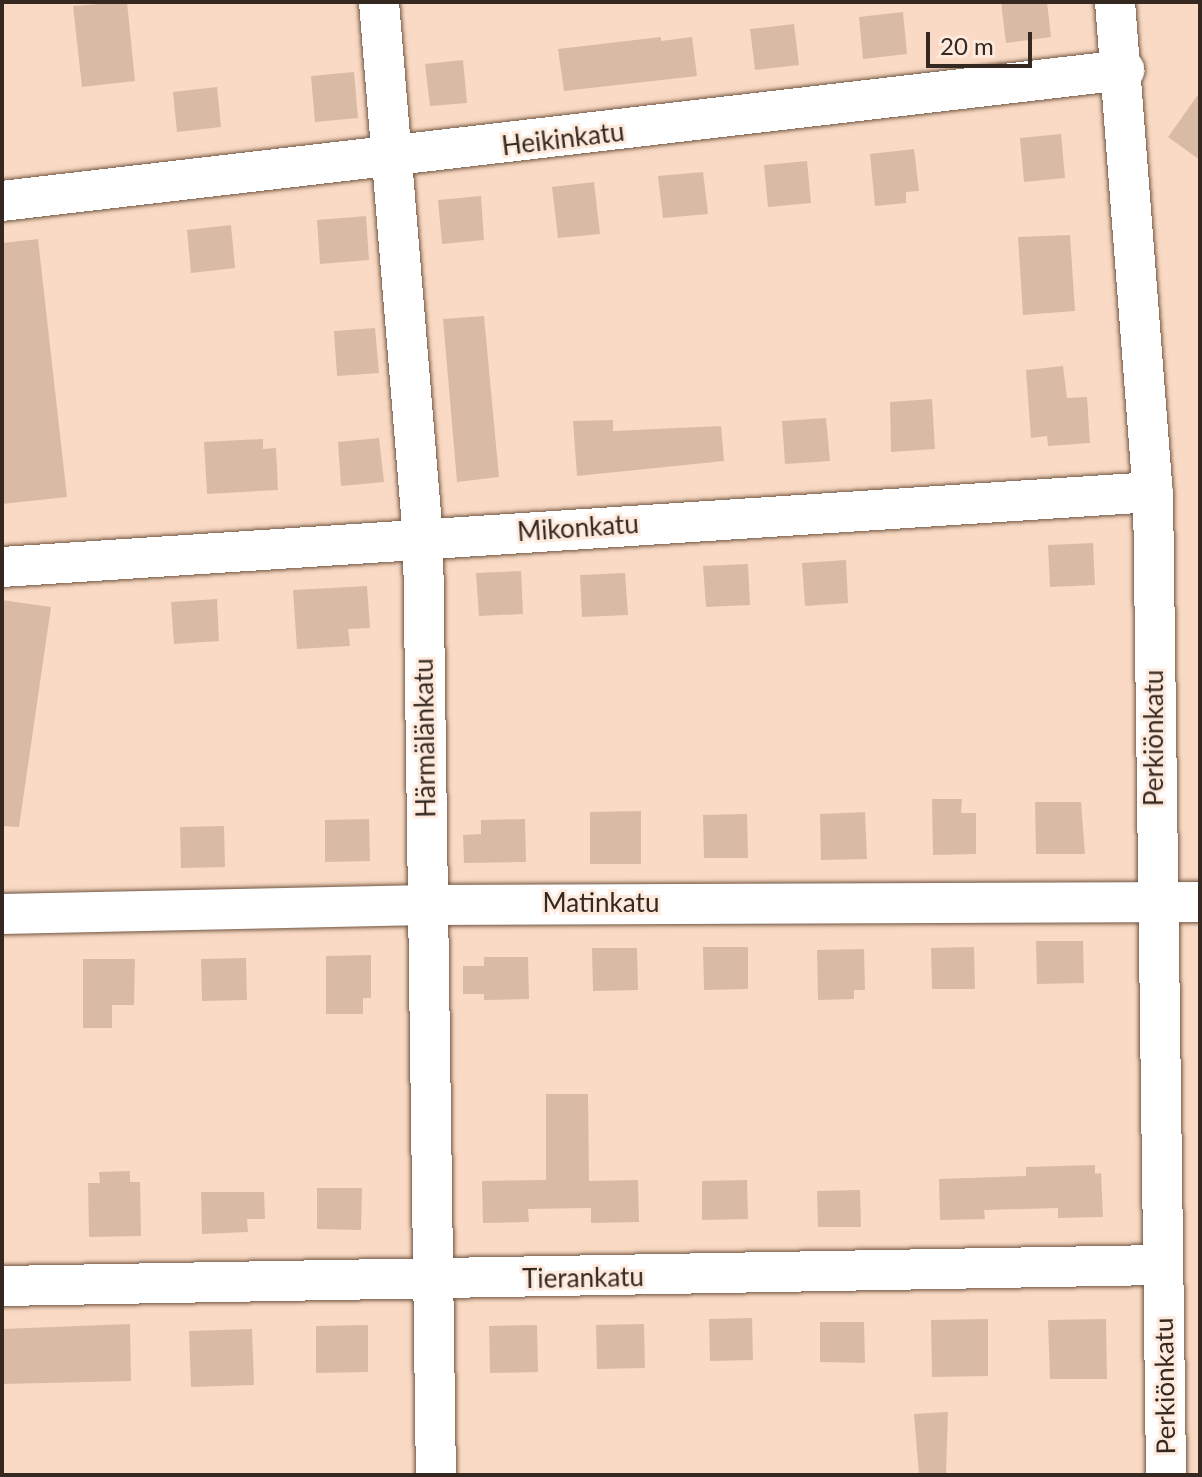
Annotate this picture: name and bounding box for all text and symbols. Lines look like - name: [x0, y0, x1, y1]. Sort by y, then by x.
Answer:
- scale bar: [930, 16, 1036, 66]
- text: 20 m: [940, 31, 994, 60]
- street label: Heikinkatu: [500, 116, 626, 162]
- street label: Mikonkatu: [516, 508, 640, 548]
- street label: Härmälänkatu: [408, 658, 442, 818]
- street label: Perkiönkatu: [1138, 670, 1170, 806]
- street label: Matinkatu: [543, 887, 659, 919]
- street label: Tierankatu: [522, 1261, 644, 1295]
- street label: Perkiönkatu: [1148, 1317, 1182, 1455]

